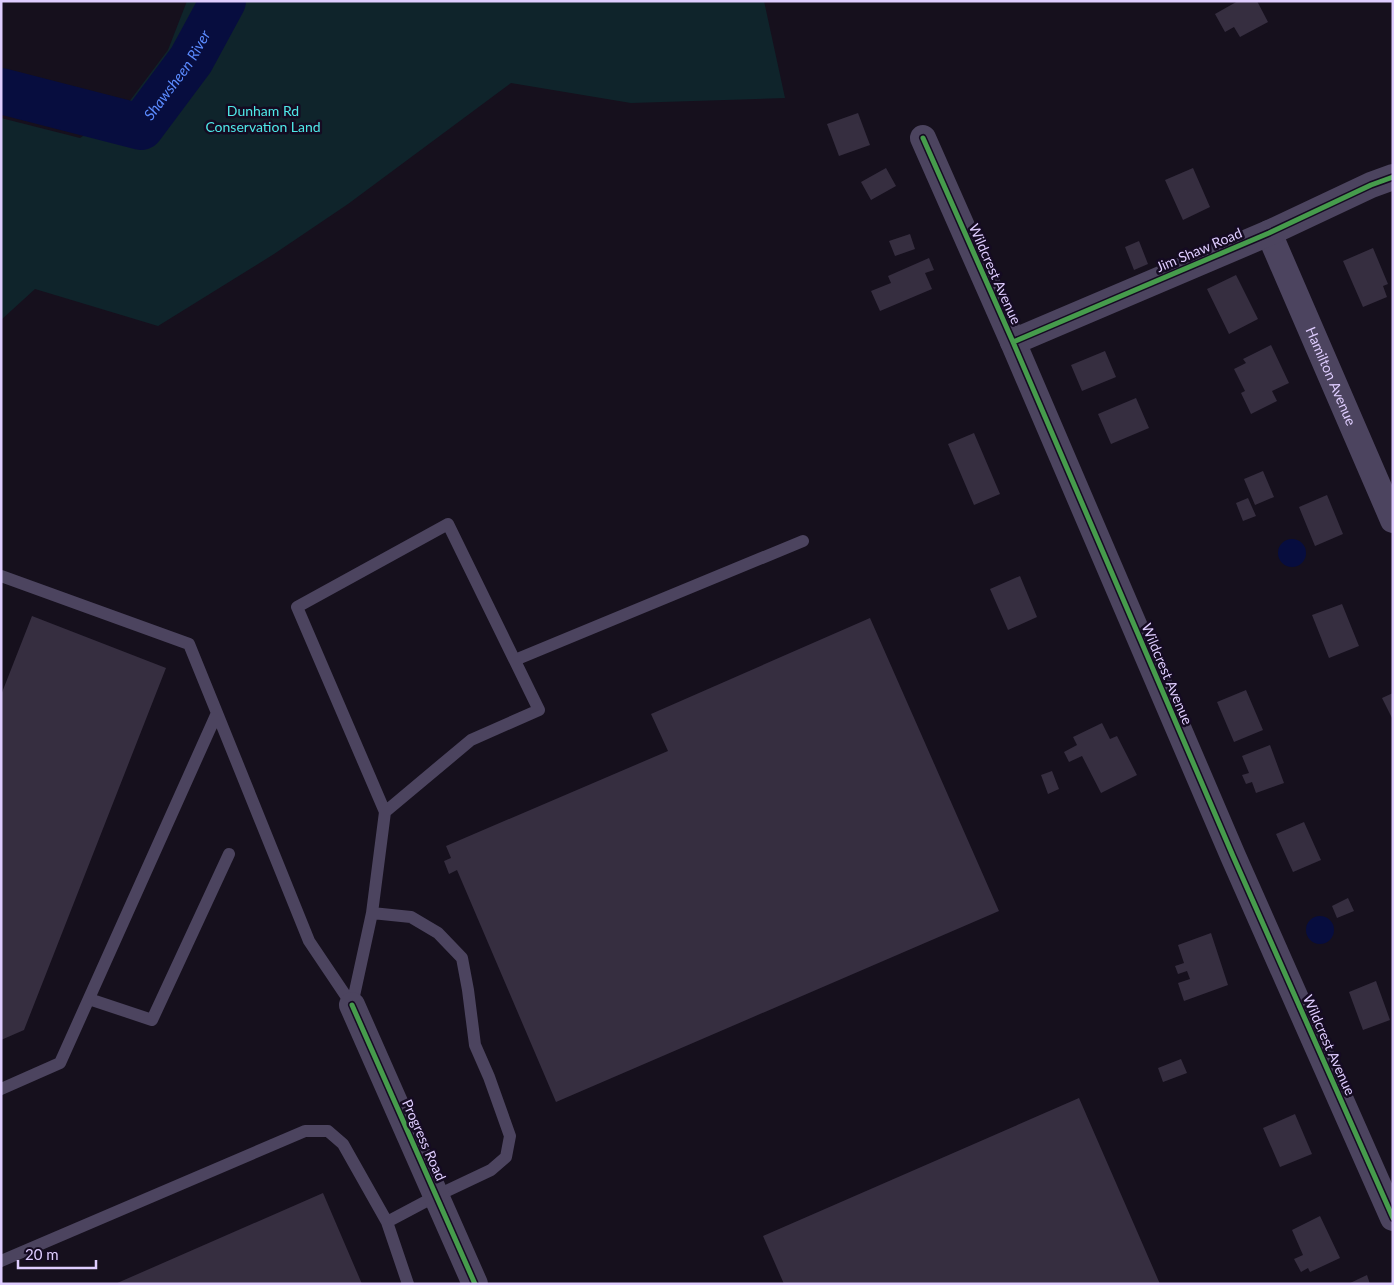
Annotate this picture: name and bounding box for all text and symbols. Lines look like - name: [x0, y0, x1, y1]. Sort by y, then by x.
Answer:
- water label: Shawsheen River: [139, 26, 214, 123]
- park label: Dunham Rd Conservation Land: [205, 102, 321, 135]
- street label: Wildcrest Avenue: [966, 221, 1025, 327]
- street label: Jim Shaw Road: [1153, 224, 1244, 275]
- street label: Hamilton Avenue: [1303, 324, 1360, 428]
- street label: Wildcrest Avenue: [1138, 621, 1196, 727]
- street label: Wildcrest Avenue: [1300, 992, 1359, 1098]
- street label: Progress Road: [399, 1096, 450, 1183]
- scale bar: [18, 1238, 95, 1270]
- text: 20 m: [25, 1245, 59, 1263]

